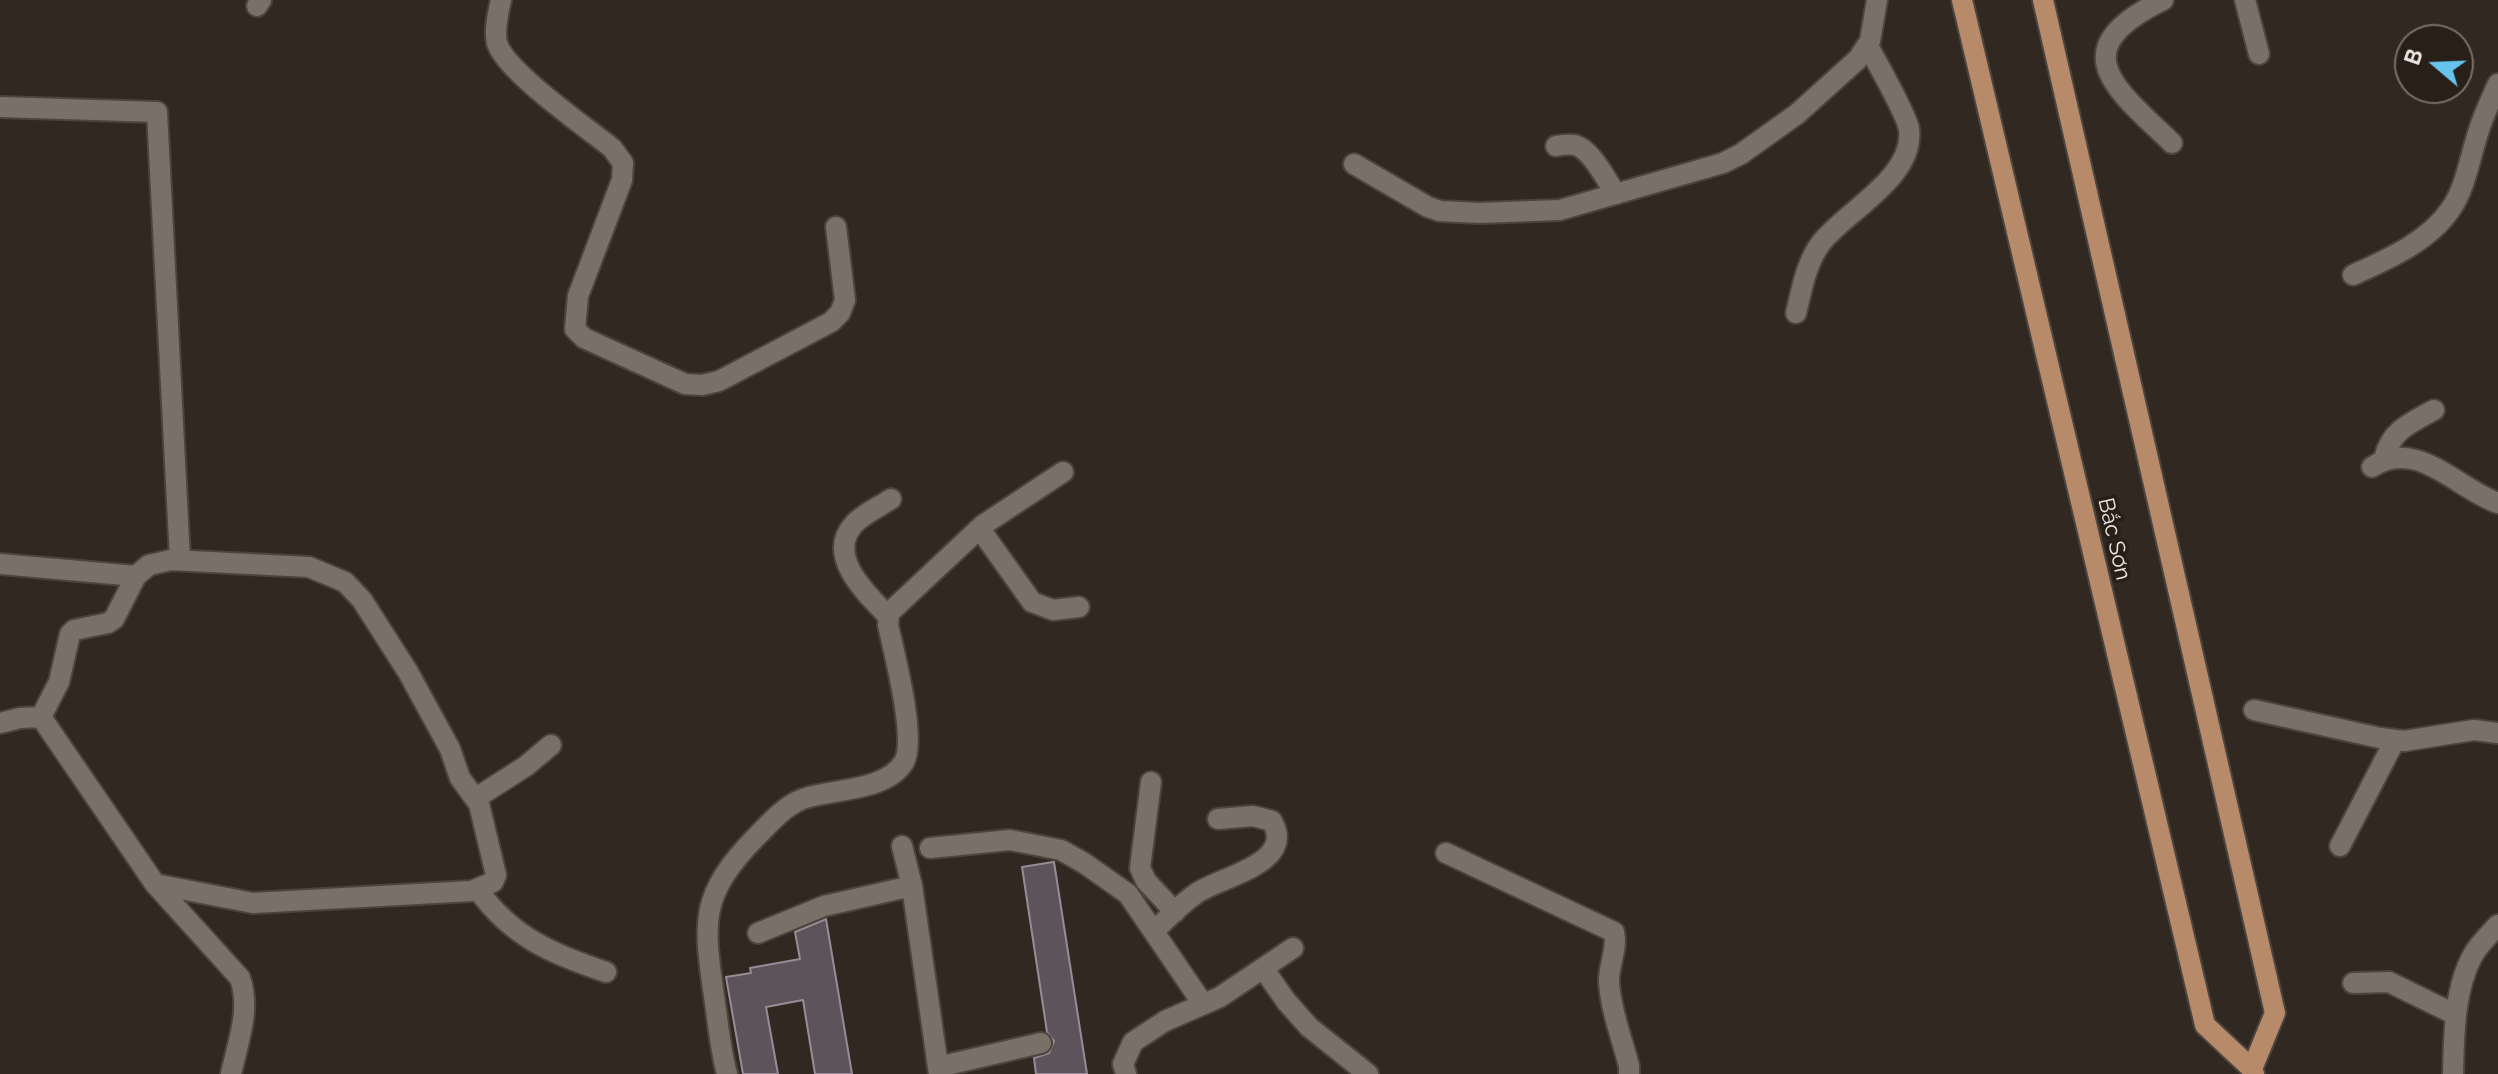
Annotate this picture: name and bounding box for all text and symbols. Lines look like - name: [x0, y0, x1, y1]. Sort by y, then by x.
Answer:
- north arrow: [2394, 24, 2474, 104]
- text: B: [2398, 46, 2428, 68]
- street label: Bắc Sơn: [2092, 495, 2136, 583]

